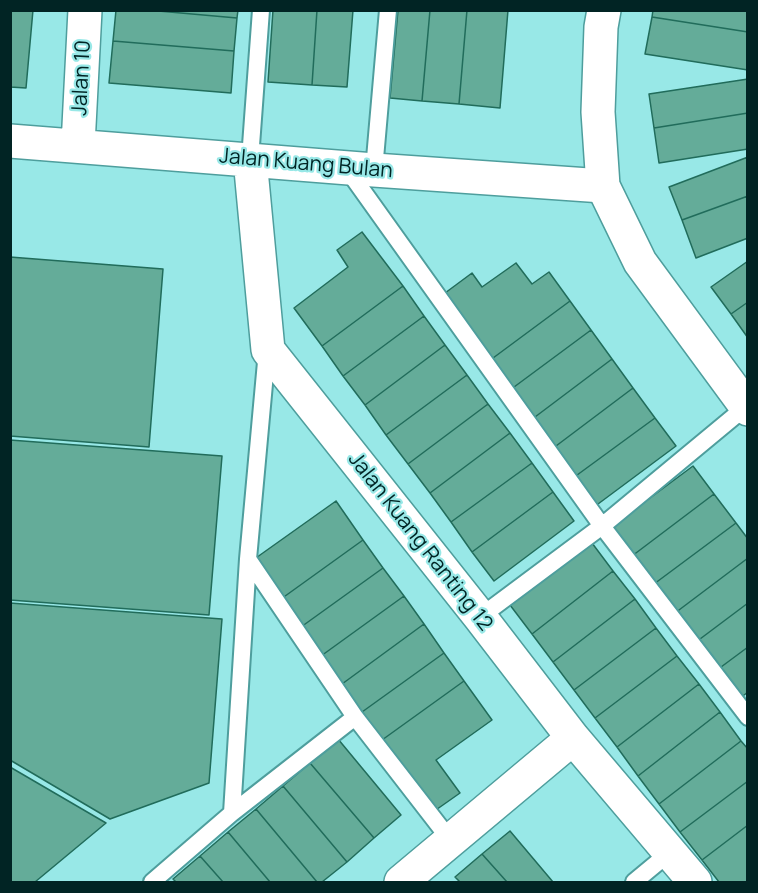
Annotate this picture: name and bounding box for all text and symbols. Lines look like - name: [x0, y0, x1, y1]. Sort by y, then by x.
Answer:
- street label: Jalan 10: [67, 40, 97, 116]
- street label: Jalan Kuang Bulan: [218, 144, 394, 184]
- street label: Jalan Kuang Ranting 12: [342, 448, 498, 636]

